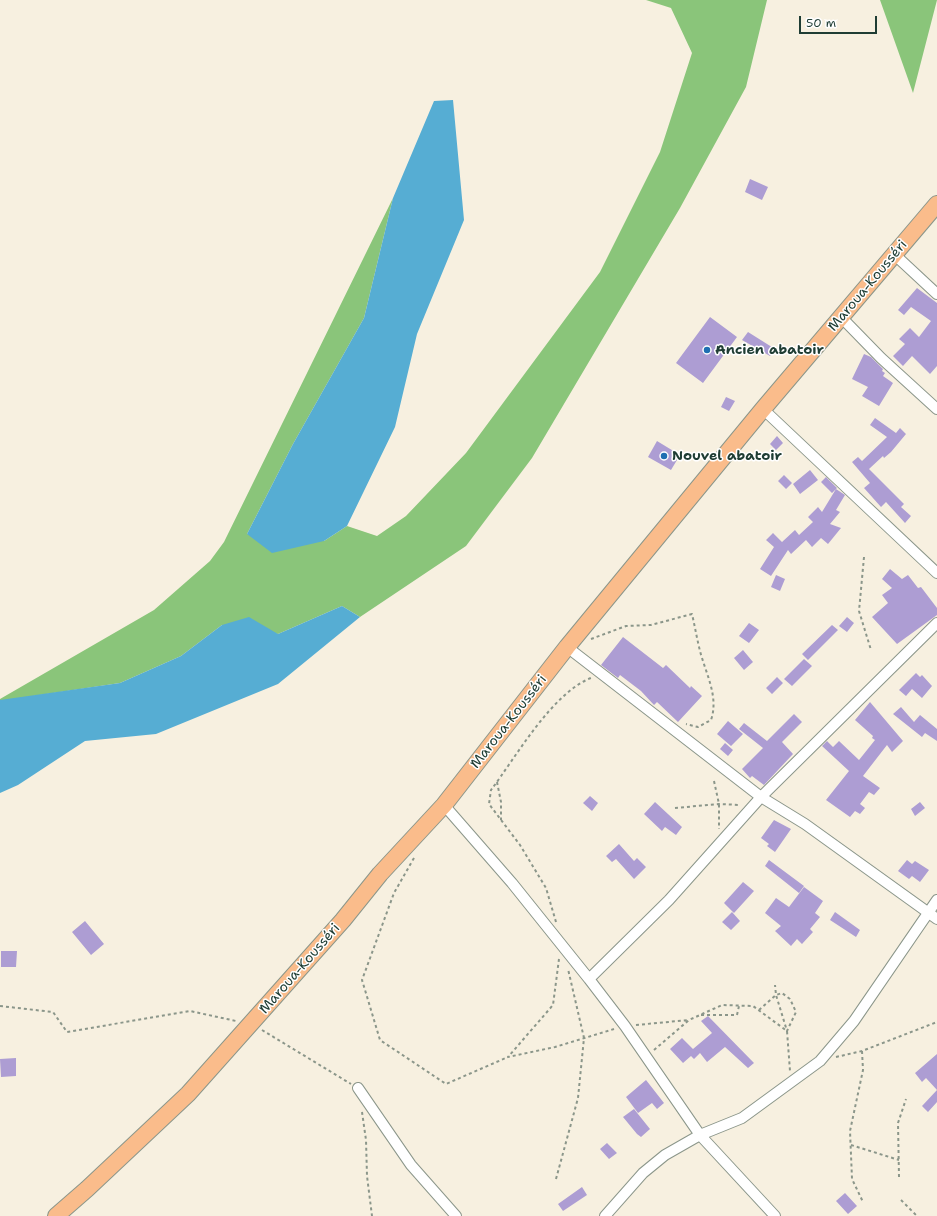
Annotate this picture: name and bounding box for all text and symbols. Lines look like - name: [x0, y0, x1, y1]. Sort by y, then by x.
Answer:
- scale bar: [801, 8, 879, 34]
- text: 50 m: [806, 15, 836, 31]
- street label: Maroua-Kousséri: [825, 237, 911, 335]
- place label: Ancien abatoir: [715, 342, 824, 358]
- marker: Ancien abatoir: [702, 345, 712, 355]
- place label: Nouvel abatoir: [672, 448, 782, 464]
- marker: Nouvel abatoir: [659, 451, 669, 461]
- street label: Maroua-Kousséri: [467, 672, 551, 772]
- street label: Maroua-Kousséri: [256, 920, 344, 1018]

